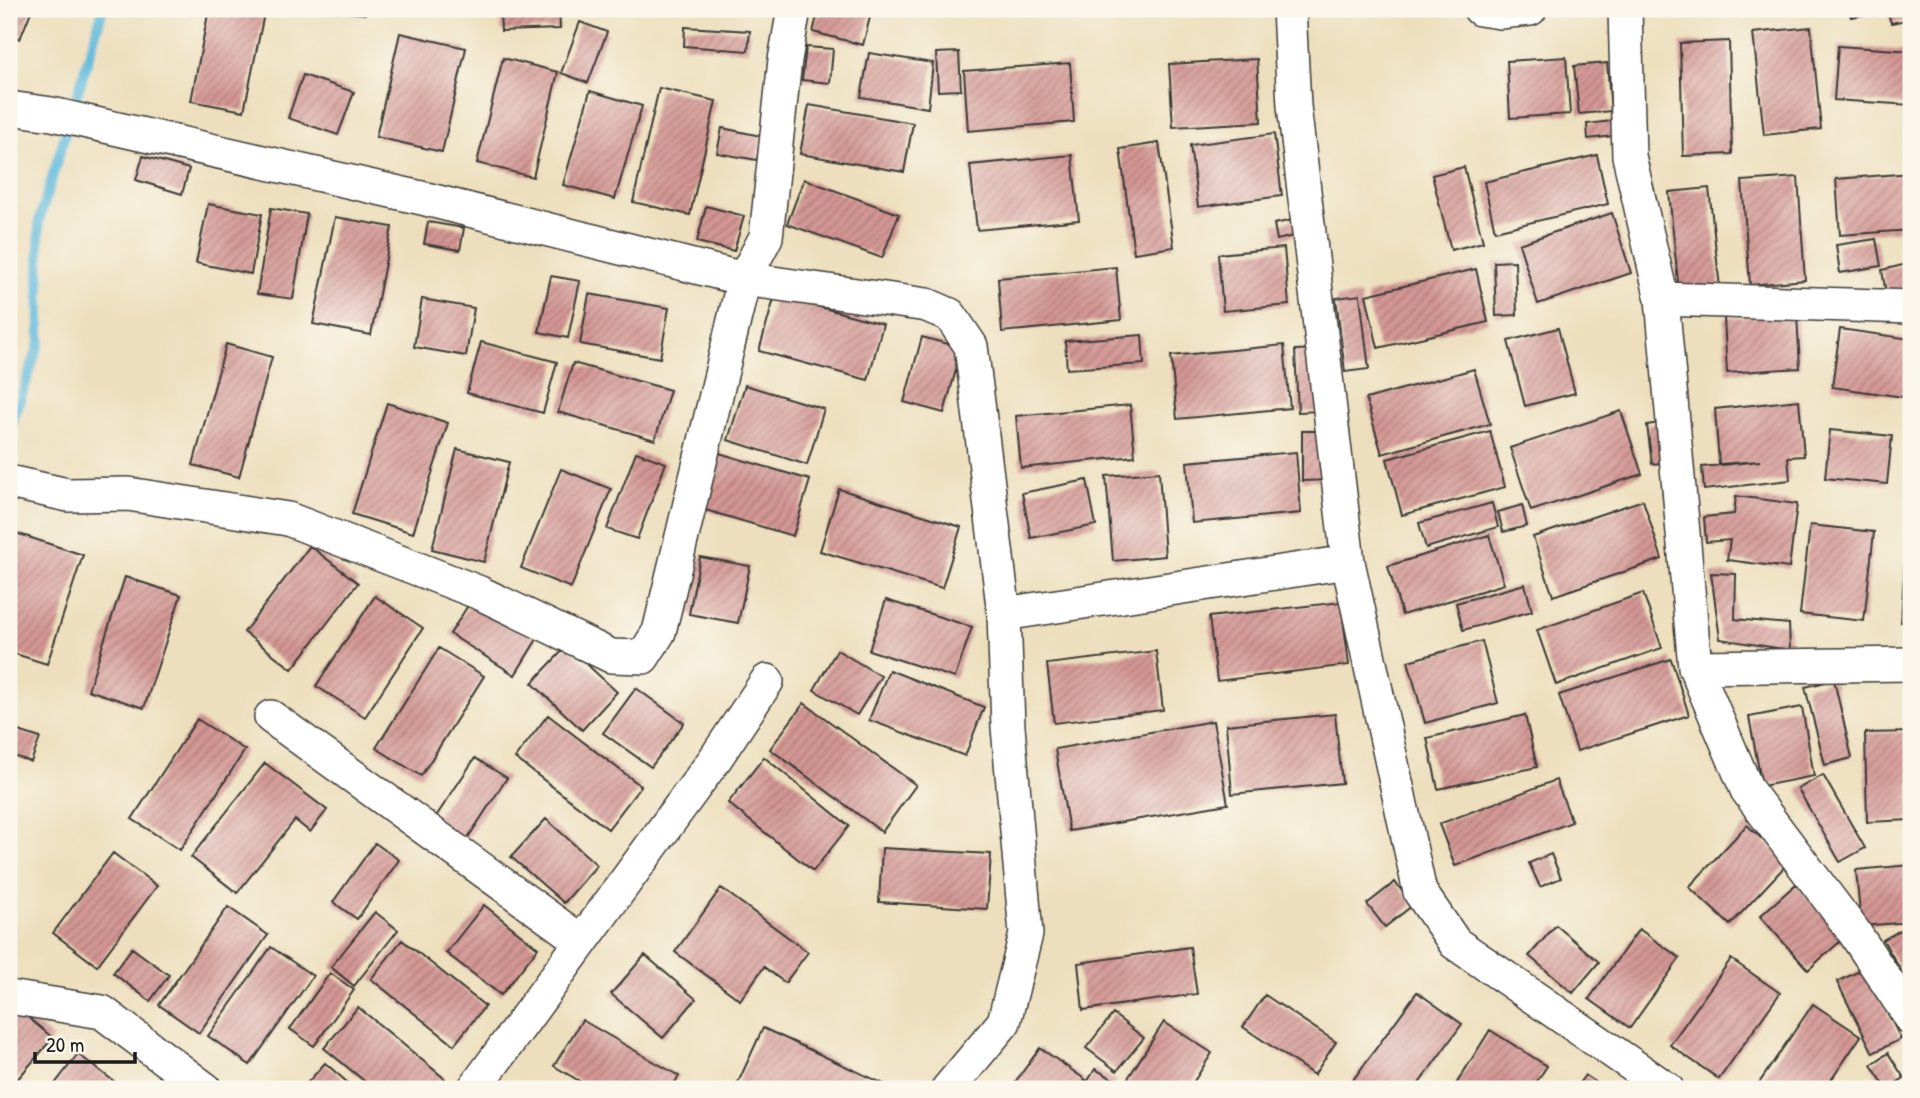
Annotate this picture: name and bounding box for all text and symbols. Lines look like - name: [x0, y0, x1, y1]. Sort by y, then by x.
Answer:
- scale bar: [35, 1021, 135, 1065]
- text: 20 m: [46, 1030, 84, 1059]

